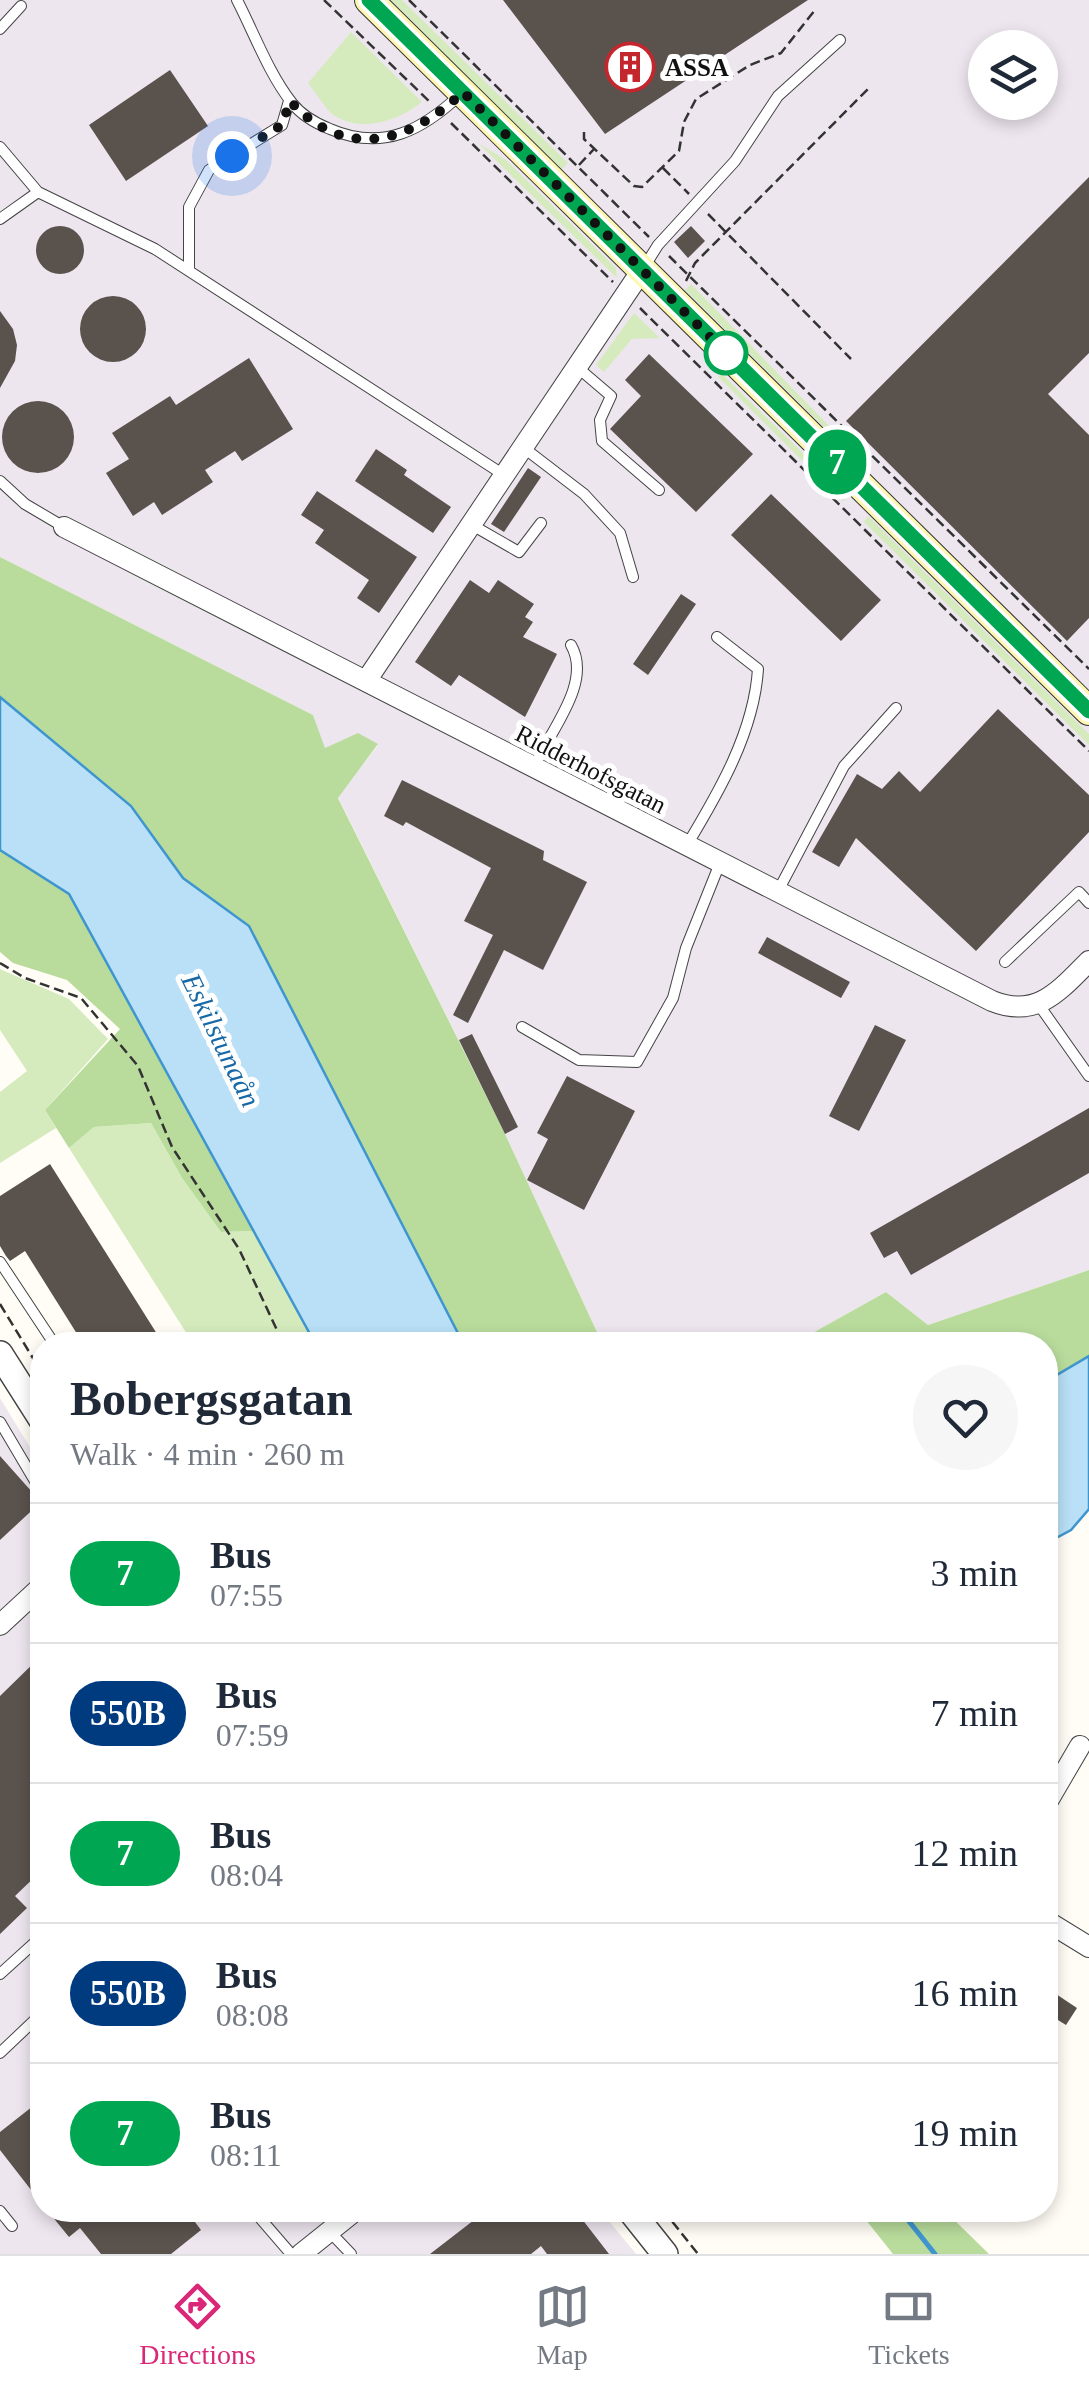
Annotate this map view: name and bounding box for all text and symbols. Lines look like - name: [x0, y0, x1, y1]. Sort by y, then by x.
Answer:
- map controls: [968, 30, 1058, 120]
- button: layers: [968, 30, 1058, 120]
- building icon: ASSA: [604, 41, 656, 93]
- place label: ASSA: [665, 54, 729, 81]
- your location: [207, 131, 257, 181]
- unlabelled marker: [705, 332, 747, 374]
- line badge: 7: [804, 430, 870, 494]
- text: 7: [828, 443, 846, 482]
- street label: Ridderhofsgatan: [511, 719, 671, 819]
- water label: Eskilstunaån: [175, 967, 267, 1112]
- button: heart: [913, 1365, 1018, 1470]
- text: Bobergsgatan: [70, 1372, 353, 1425]
- text: Walk · 4 min · 260 m: [70, 1436, 345, 1472]
- text: Bus: [210, 1534, 271, 1576]
- text: 3 min: [930, 1552, 1018, 1594]
- text: 7: [116, 1554, 134, 1593]
- text: 07:55: [210, 1577, 283, 1613]
- text: Bus: [216, 1674, 277, 1716]
- text: 7 min: [930, 1692, 1018, 1734]
- text: 550B: [90, 1694, 166, 1733]
- text: 07:59: [216, 1717, 289, 1753]
- text: Bus: [210, 1814, 271, 1856]
- text: 12 min: [911, 1832, 1018, 1874]
- text: 7: [116, 1834, 134, 1873]
- text: 08:04: [210, 1857, 283, 1893]
- text: Bus: [216, 1954, 277, 1996]
- text: 16 min: [911, 1972, 1018, 2014]
- text: 550B: [90, 1974, 166, 2013]
- text: 08:08: [216, 1997, 289, 2033]
- text: Bus: [210, 2094, 271, 2136]
- text: 19 min: [911, 2112, 1018, 2154]
- text: 7: [116, 2114, 134, 2153]
- text: 08:11: [210, 2137, 282, 2173]
- tab: Directions: [139, 2279, 256, 2371]
- tab: Map: [535, 2279, 590, 2371]
- tab: Tickets: [868, 2279, 950, 2371]

